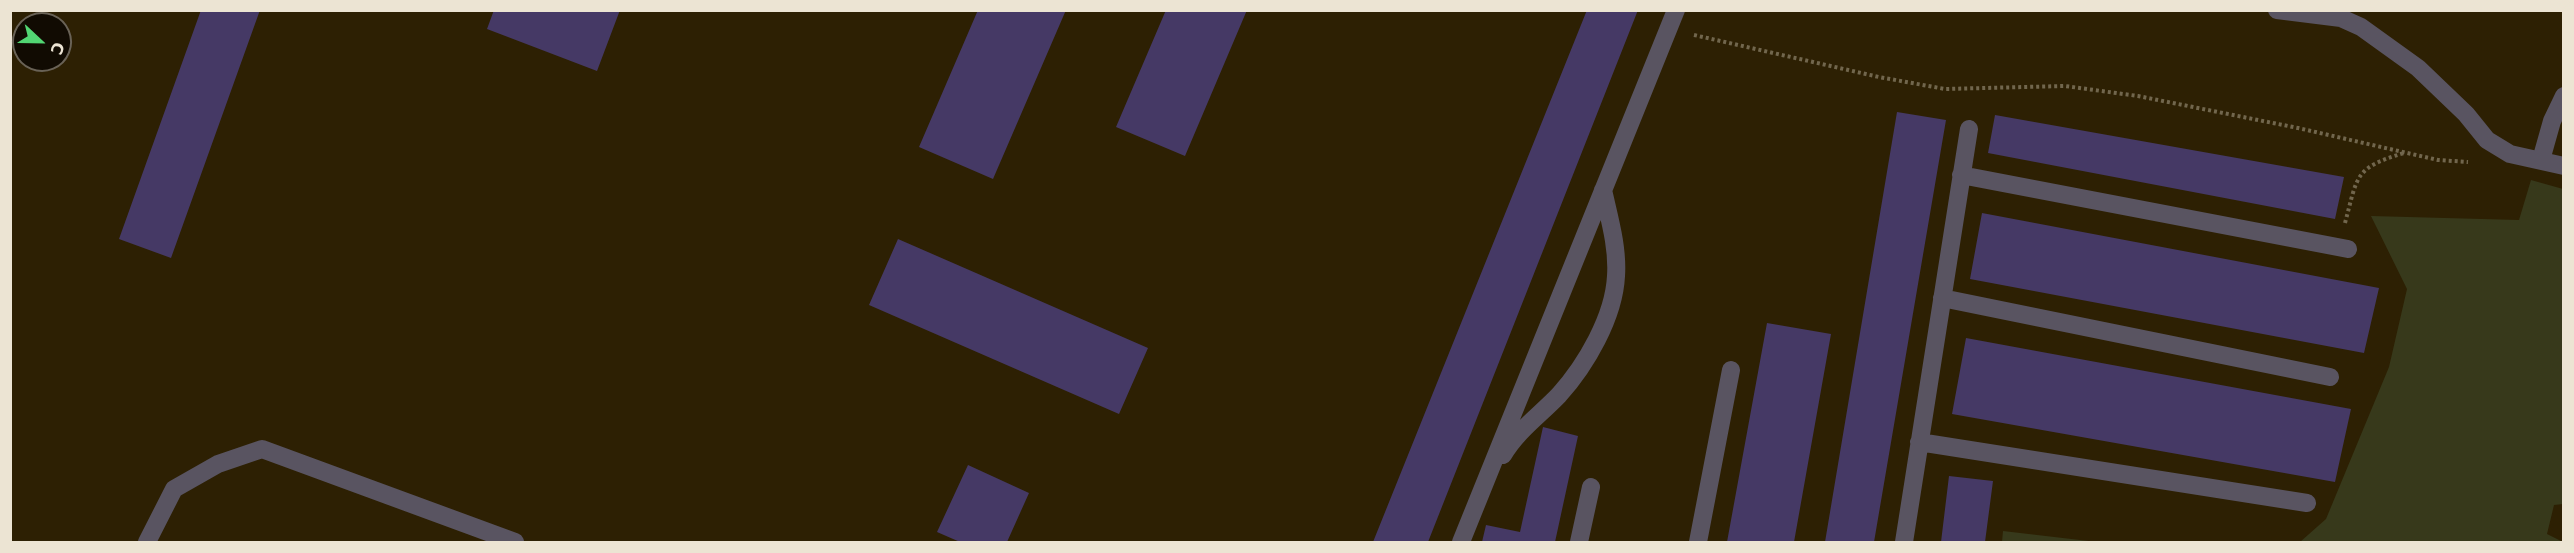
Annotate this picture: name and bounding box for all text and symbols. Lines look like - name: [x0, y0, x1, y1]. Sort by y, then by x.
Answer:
- north arrow: [12, 12, 72, 72]
- text: С: [46, 39, 68, 57]

